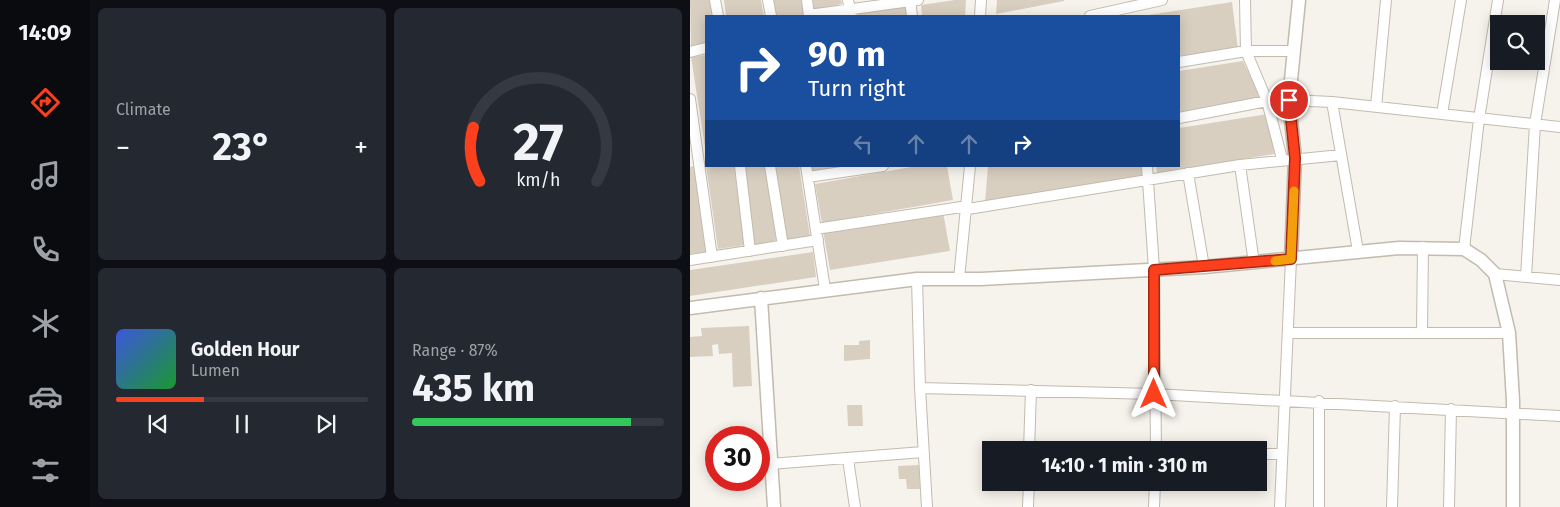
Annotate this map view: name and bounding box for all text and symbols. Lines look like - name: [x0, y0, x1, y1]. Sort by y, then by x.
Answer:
- map controls: [1490, 15, 1545, 70]
- button: search: [1490, 15, 1545, 70]
- text: 14:09: [19, 19, 71, 46]
- text: 90 m: [808, 33, 886, 75]
- icon: right: [725, 35, 790, 100]
- text: Turn right: [808, 75, 905, 102]
- pin: [1268, 79, 1310, 121]
- icon: directions: [28, 85, 63, 120]
- icon: arrive: [1275, 86, 1303, 114]
- text: Climate: [116, 100, 171, 119]
- text: 27: [513, 111, 563, 174]
- text: 23°: [213, 124, 272, 170]
- icon: left: [849, 130, 877, 158]
- icon: ahead: [902, 130, 930, 158]
- icon: ahead: [955, 130, 983, 158]
- icon: right: [1008, 130, 1036, 158]
- text: −: [116, 131, 130, 164]
- text: +: [354, 131, 368, 164]
- icon: music: [28, 158, 63, 193]
- text: km/h: [516, 169, 560, 191]
- icon: phone: [28, 232, 63, 267]
- icon: climate: [28, 306, 63, 341]
- text: Golden Hour: [191, 338, 300, 361]
- text: Range · 87%: [412, 341, 498, 360]
- text: Lumen: [191, 361, 240, 380]
- text: 435 km: [412, 365, 535, 411]
- position arrow: [1127, 367, 1179, 419]
- icon: car: [28, 379, 63, 414]
- icon: previous: [144, 410, 172, 438]
- icon: pause: [228, 410, 256, 438]
- icon: next: [312, 410, 340, 438]
- speed limit sign: 30: [705, 426, 770, 491]
- icon: filters: [28, 453, 63, 488]
- text: 14:10 · 1 min · 310 m: [1041, 454, 1208, 477]

